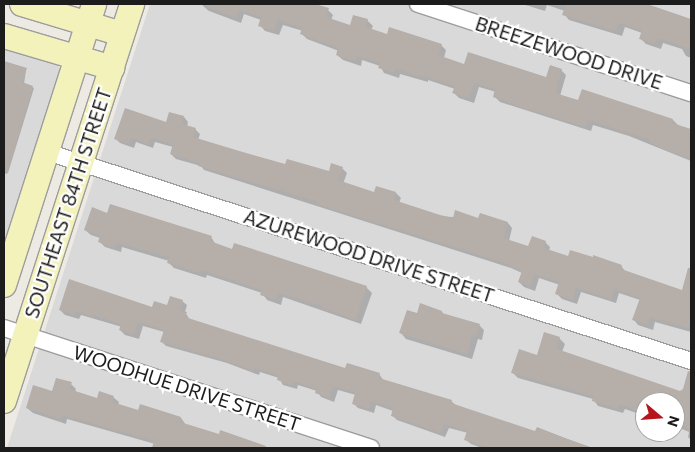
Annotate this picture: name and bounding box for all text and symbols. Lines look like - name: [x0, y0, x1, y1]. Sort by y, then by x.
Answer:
- street label: BREEZEWOOD DRIVE: [472, 12, 666, 94]
- street label: SOUTHEAST 84TH STREET: [20, 85, 116, 321]
- street label: AZUREWOOD DRIVE STREET: [241, 205, 497, 307]
- street label: WOODHUE DRIVE STREET: [70, 340, 304, 436]
- north arrow: [635, 392, 685, 442]
- text: N: [664, 414, 683, 429]

